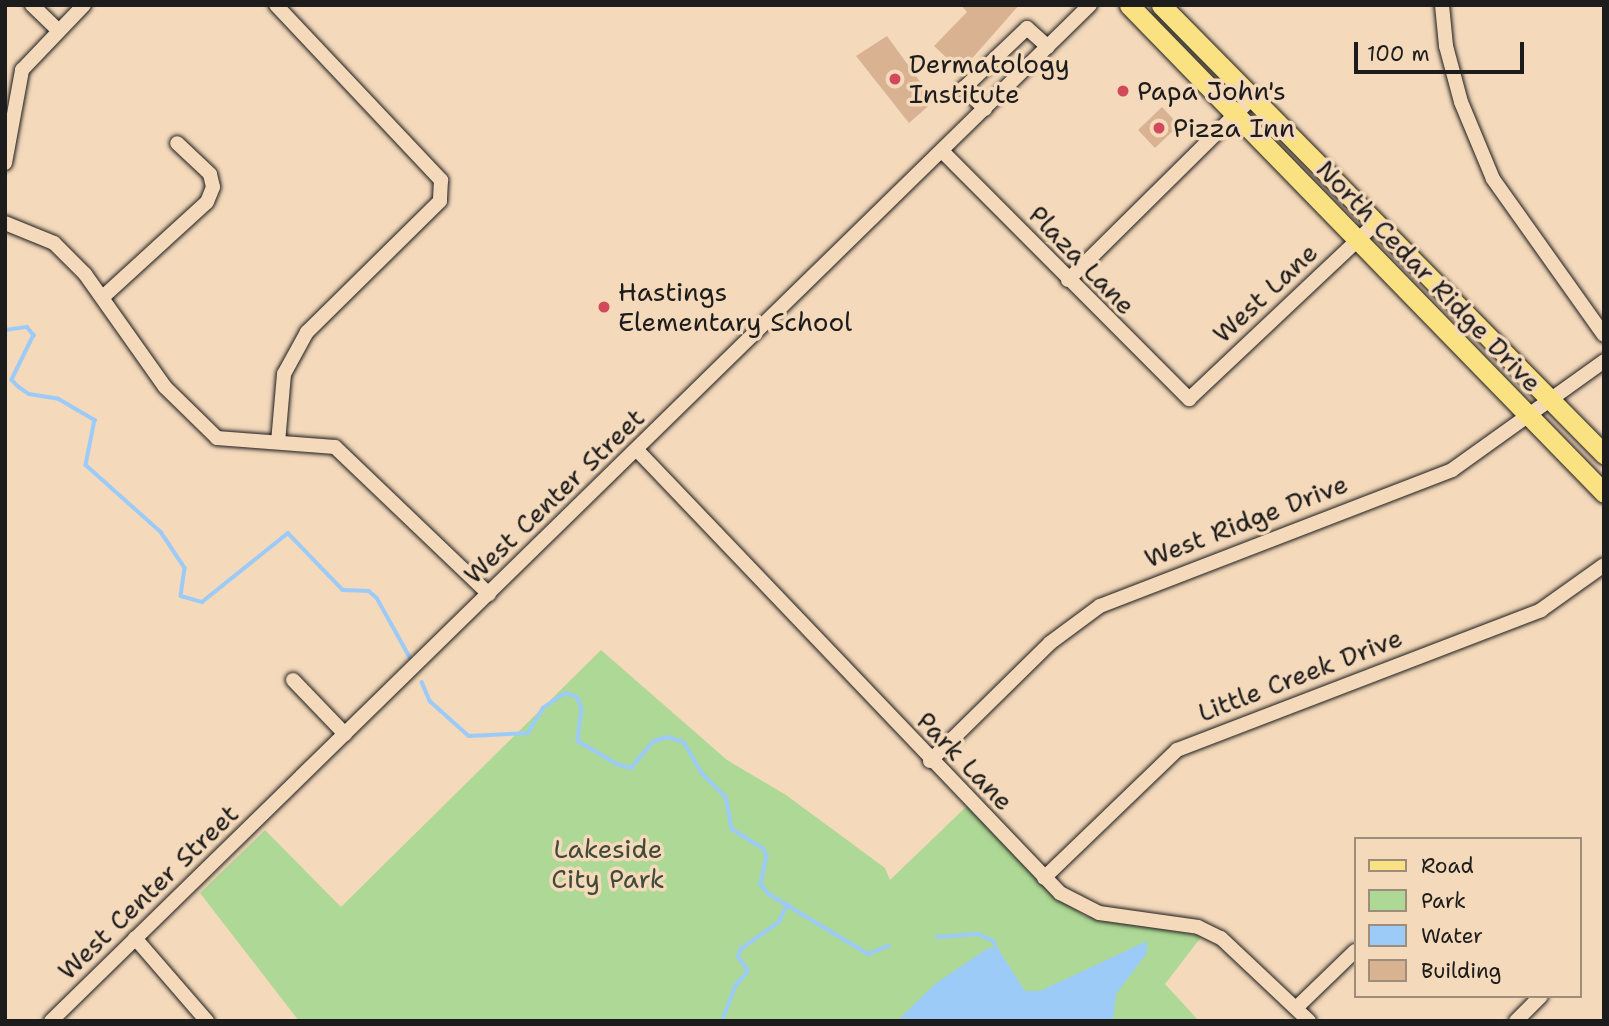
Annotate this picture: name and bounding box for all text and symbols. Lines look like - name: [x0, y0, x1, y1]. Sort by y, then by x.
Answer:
- scale bar: [1357, 28, 1527, 72]
- text: 100 m: [1367, 40, 1430, 68]
- place label: Dermatology Institute: [909, 48, 1070, 110]
- marker: Dermatology Institute: [887, 71, 903, 87]
- place label: Papa John's: [1137, 75, 1286, 107]
- marker: Papa John's: [1115, 83, 1131, 99]
- place label: Pizza Inn: [1173, 112, 1295, 144]
- marker: Pizza Inn: [1151, 120, 1167, 136]
- street label: North Cedar Ridge Drive: [1310, 154, 1548, 398]
- street label: Plaza Lane: [1022, 199, 1142, 321]
- street label: West Lane: [1206, 237, 1324, 349]
- place label: Hastings Elementary School: [618, 276, 852, 338]
- marker: Hastings Elementary School: [596, 299, 612, 315]
- street label: West Center Street: [457, 402, 651, 590]
- street label: West Ridge Drive: [1140, 468, 1352, 574]
- street label: Little Creek Drive: [1194, 622, 1406, 728]
- street label: Park Lane: [910, 705, 1020, 817]
- street label: West Center Street: [51, 798, 245, 986]
- park label: Lakeside City Park: [551, 833, 665, 894]
- legend: [1354, 837, 1581, 998]
- text: Road: [1421, 852, 1474, 880]
- text: Park: [1421, 887, 1466, 915]
- text: Water: [1421, 922, 1483, 950]
- text: Building: [1421, 957, 1501, 985]

